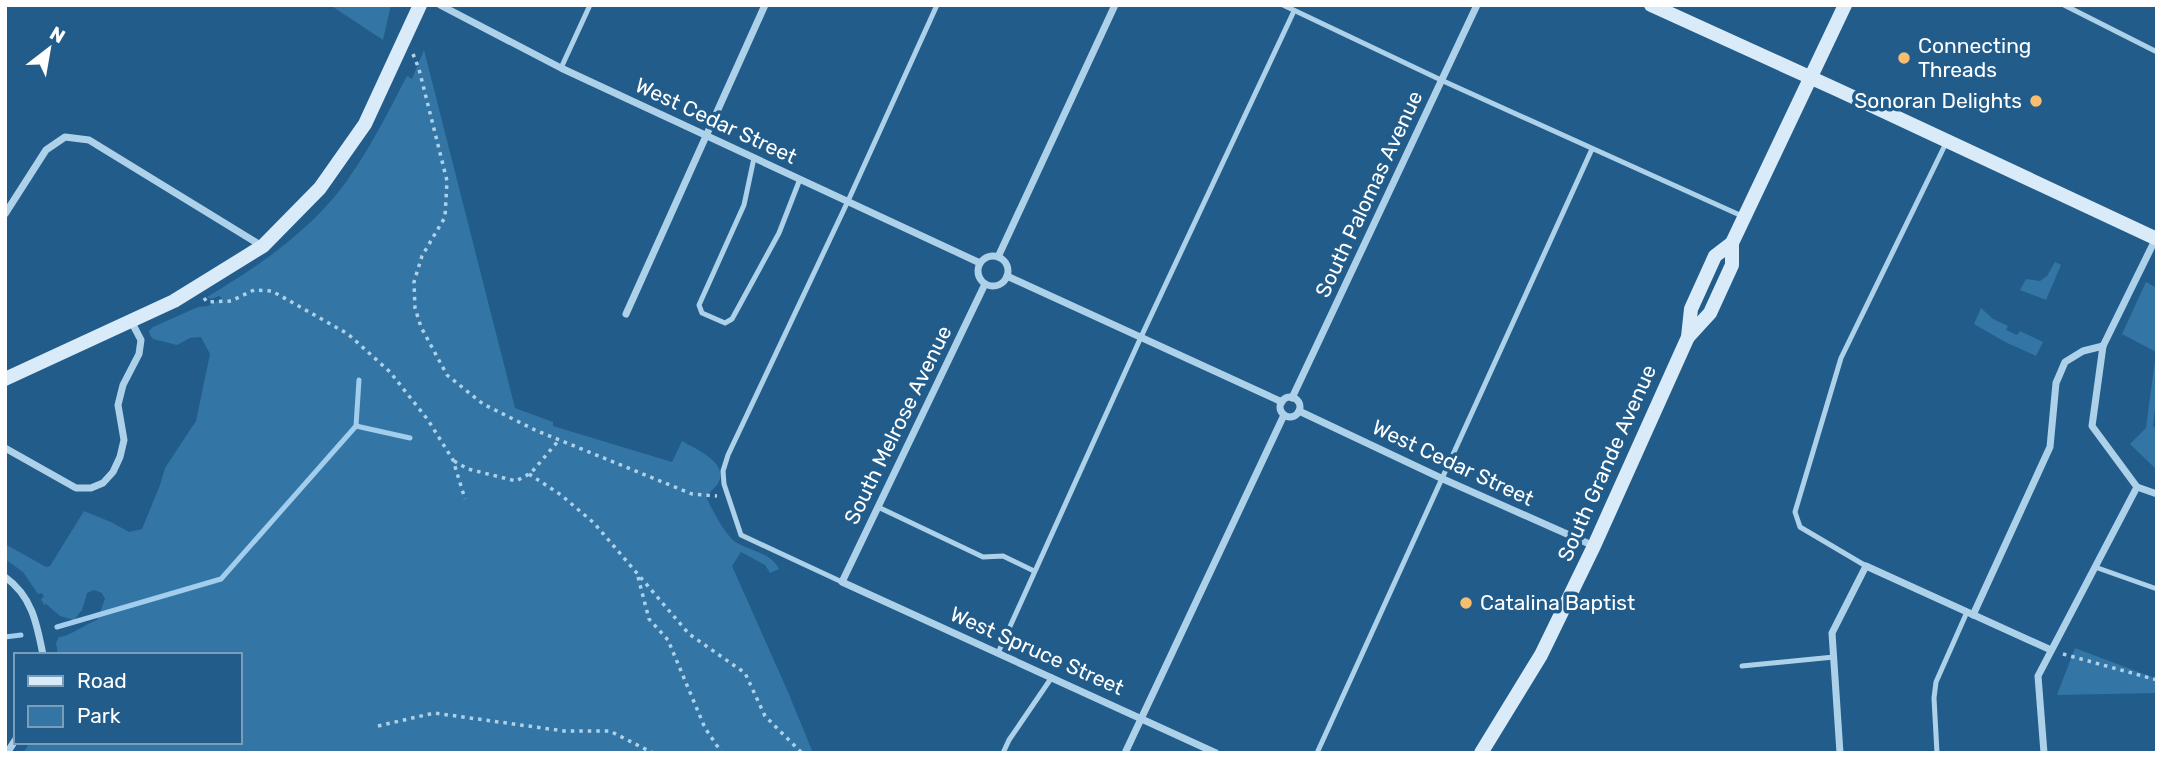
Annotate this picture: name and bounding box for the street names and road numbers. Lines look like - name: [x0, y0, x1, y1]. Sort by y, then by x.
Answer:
- street label: West Cedar Street: [631, 72, 801, 169]
- street label: South Palomas Avenue: [1310, 87, 1427, 301]
- street label: South Melrose Avenue: [839, 321, 957, 528]
- street label: South Grande Avenue: [1552, 361, 1661, 565]
- street label: West Cedar Street: [1368, 414, 1538, 511]
- street label: West Spruce Street: [946, 601, 1128, 700]

